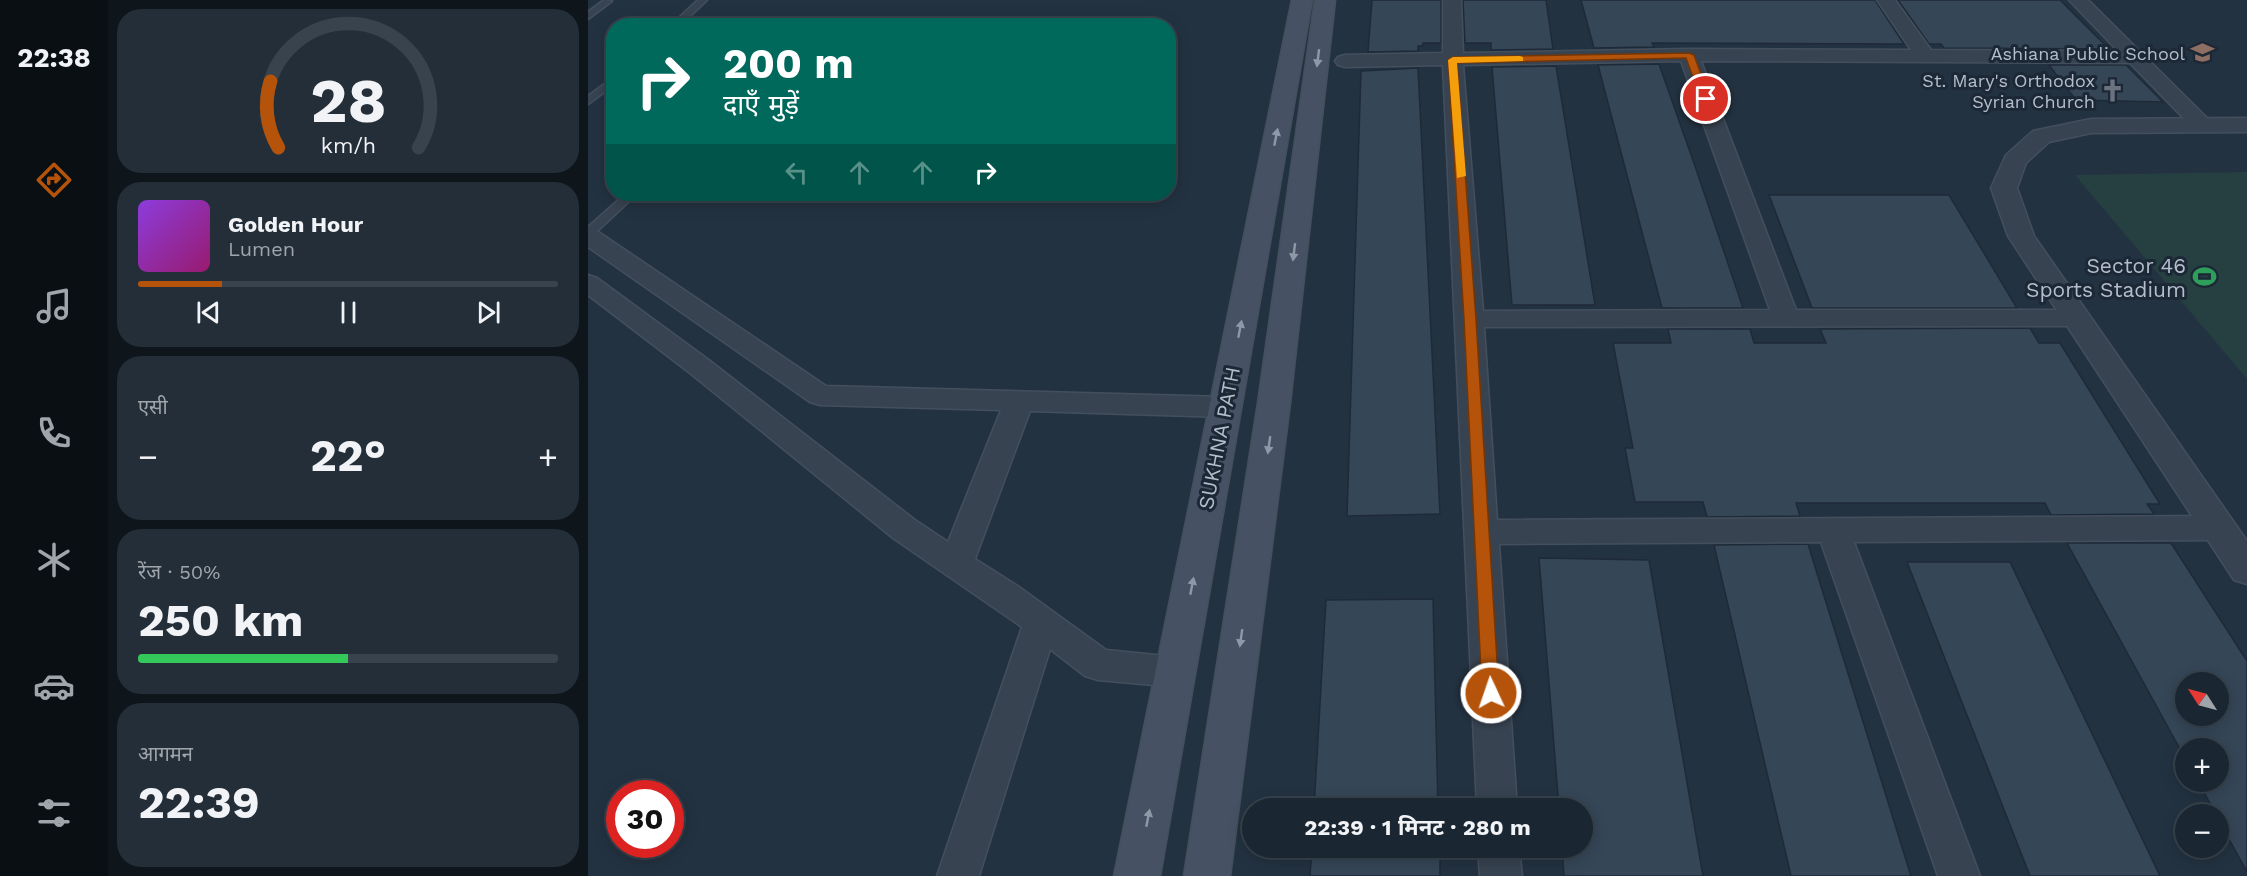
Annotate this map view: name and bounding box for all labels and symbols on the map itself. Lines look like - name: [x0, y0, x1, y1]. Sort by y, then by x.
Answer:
- school or university icon: Ashiana Public School: [2190, 40, 2216, 66]
- place label: Ashiana Public School: [1991, 43, 2185, 64]
- one-way arrow: [1313, 49, 1323, 68]
- place label: St. Mary's Orthodox Syrian Church: [1922, 70, 2095, 112]
- pin: [1680, 73, 1731, 124]
- church icon: St. Mary's Orthodox Syrian Church: [2100, 77, 2126, 103]
- one-way arrow: [1272, 127, 1281, 146]
- one-way arrow: [1289, 242, 1298, 261]
- place label: Sector 46 Sports Stadium: [2026, 253, 2186, 302]
- sports icon: Sector 46 Sports Stadium: [2191, 264, 2217, 290]
- one-way arrow: [1236, 319, 1245, 338]
- street label: SUKHNA PATH: [1193, 364, 1245, 512]
- one-way arrow: [1264, 435, 1273, 454]
- one-way arrow: [1187, 576, 1196, 595]
- one-way arrow: [1237, 629, 1246, 648]
- position arrow: [1459, 661, 1523, 725]
- north arrow: [2175, 672, 2229, 726]
- speed limit sign: 30: [606, 780, 684, 858]
- one-way arrow: [1144, 809, 1153, 828]

